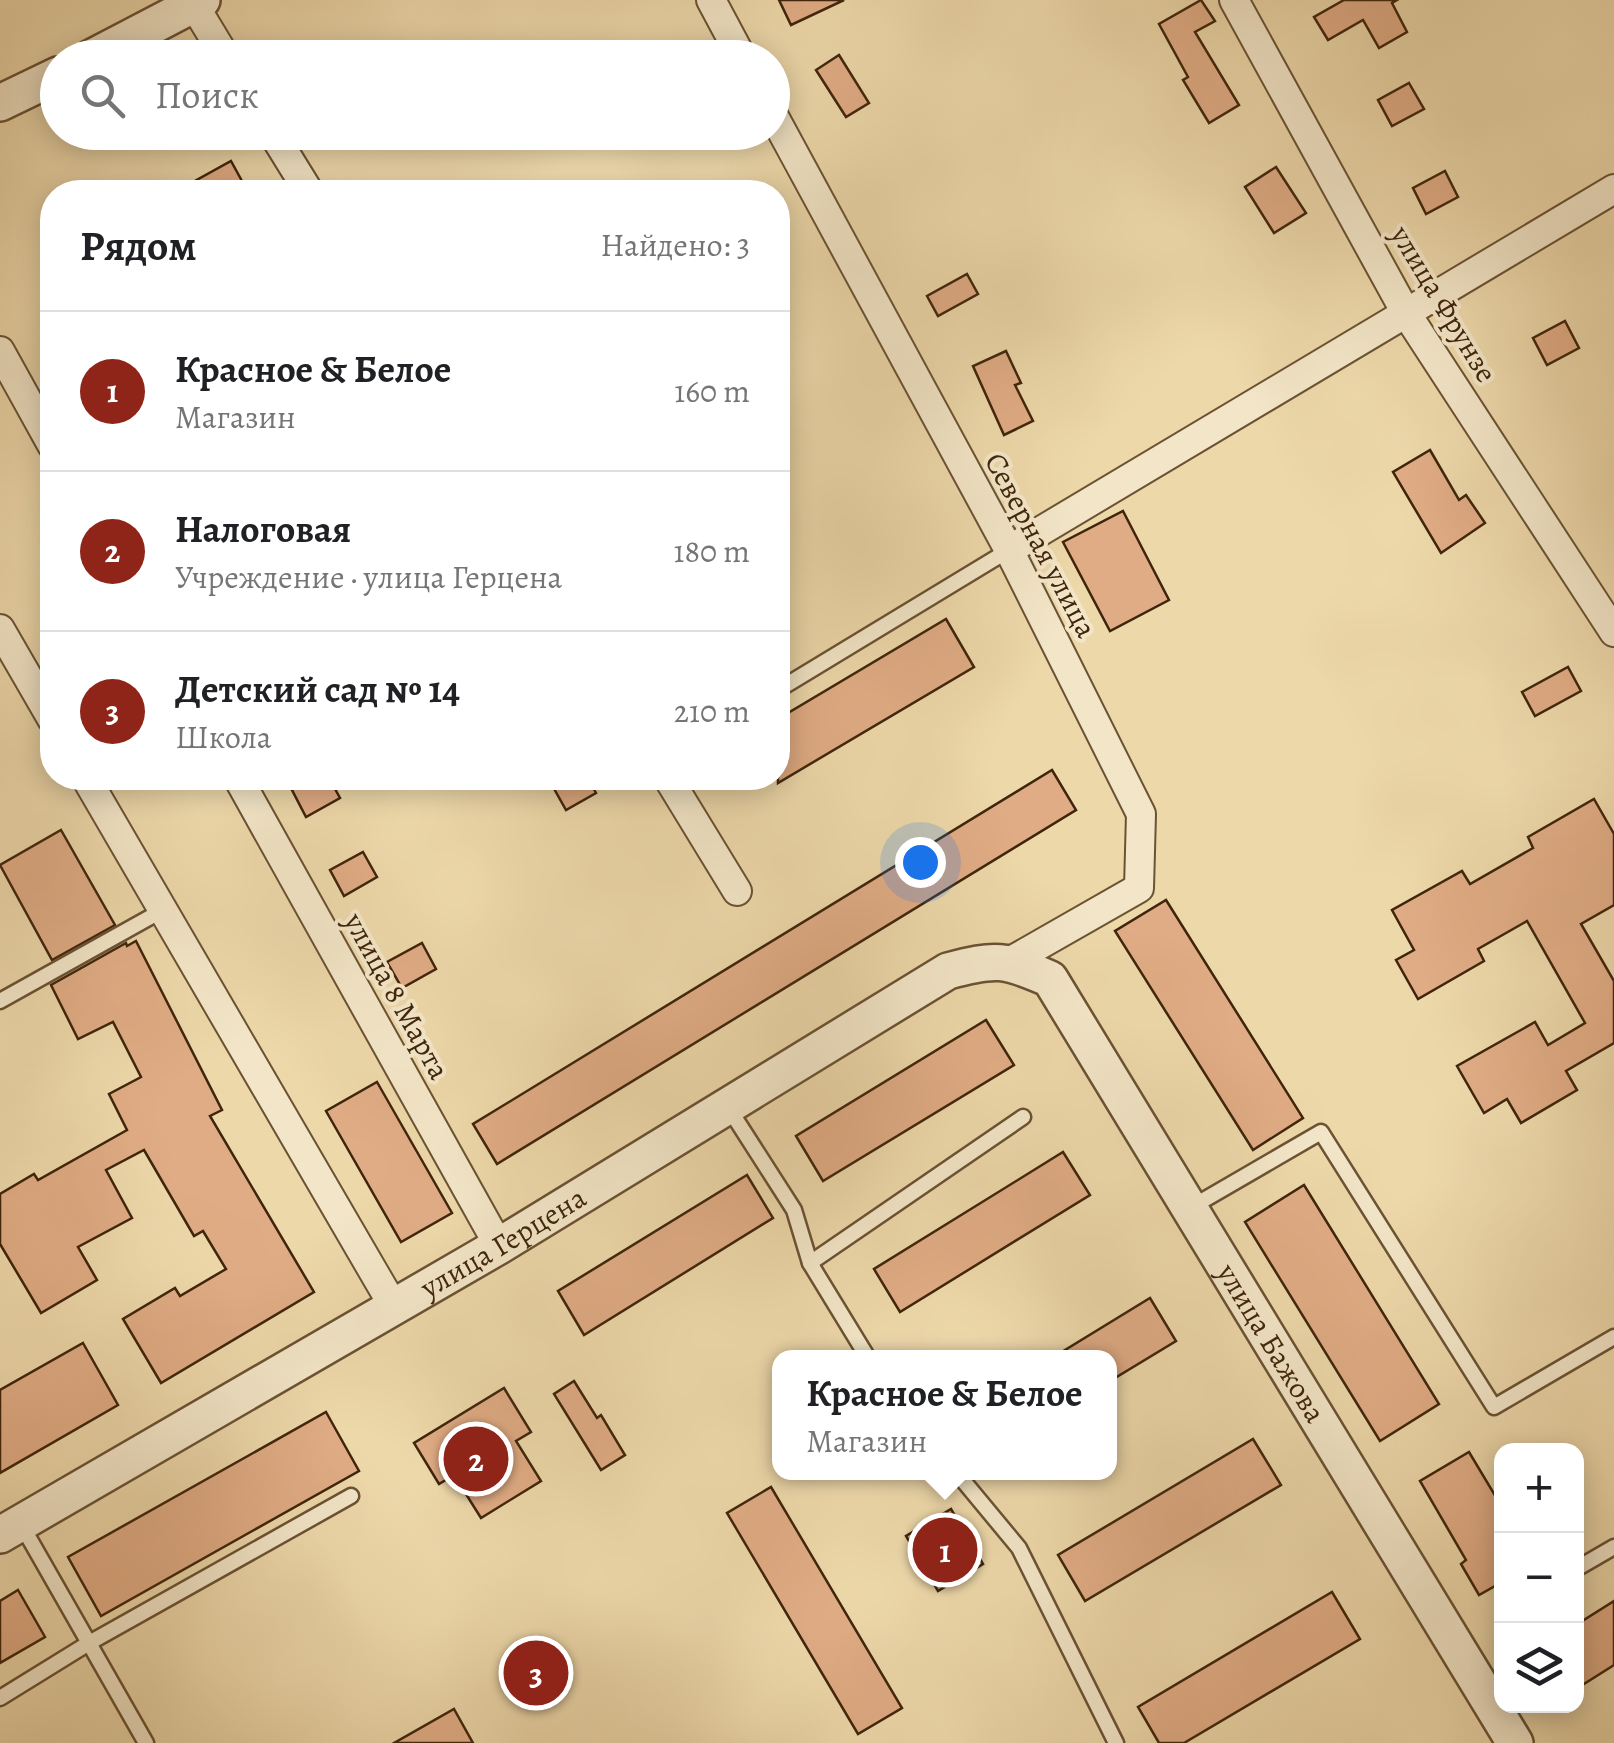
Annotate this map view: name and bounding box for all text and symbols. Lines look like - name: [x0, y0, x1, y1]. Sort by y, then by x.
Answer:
- search box: [40, 40, 790, 150]
- icon: search: [75, 68, 130, 123]
- text: Поиск: [155, 69, 259, 121]
- text: Рядом: [80, 217, 197, 274]
- street label: улица Фрунзе: [1381, 217, 1507, 390]
- text: Найдено: 3: [601, 223, 750, 267]
- text: Красное & Белое: [175, 343, 451, 395]
- text: 1: [107, 369, 118, 413]
- text: 160 m: [674, 369, 750, 413]
- text: Магазин: [175, 395, 296, 439]
- street label: Северная улица: [975, 446, 1107, 645]
- text: Налоговая: [175, 503, 351, 555]
- text: 2: [105, 529, 120, 573]
- text: 180 m: [674, 529, 750, 573]
- text: Учреждение · улица Герцена: [175, 555, 562, 599]
- text: Детский сад № 14: [175, 663, 460, 715]
- text: 3: [106, 689, 119, 733]
- text: 210 m: [674, 689, 750, 733]
- text: Школа: [175, 715, 272, 759]
- your location: [895, 837, 946, 888]
- street label: улица 8 Марта: [334, 905, 459, 1087]
- street label: улица Герцена: [412, 1177, 594, 1308]
- street label: улица Бажова: [1207, 1255, 1335, 1430]
- popup: [772, 1350, 1117, 1480]
- text: Красное & Белое: [806, 1367, 1083, 1419]
- text: Магазин: [806, 1419, 927, 1463]
- pin: 2: [444, 1422, 508, 1496]
- map controls: [1494, 1443, 1584, 1713]
- button: +: [1494, 1443, 1584, 1533]
- pin: 1: [912, 1512, 978, 1588]
- button: −: [1494, 1533, 1584, 1623]
- button: layers: [1494, 1623, 1584, 1713]
- pin: 3: [504, 1636, 568, 1710]

